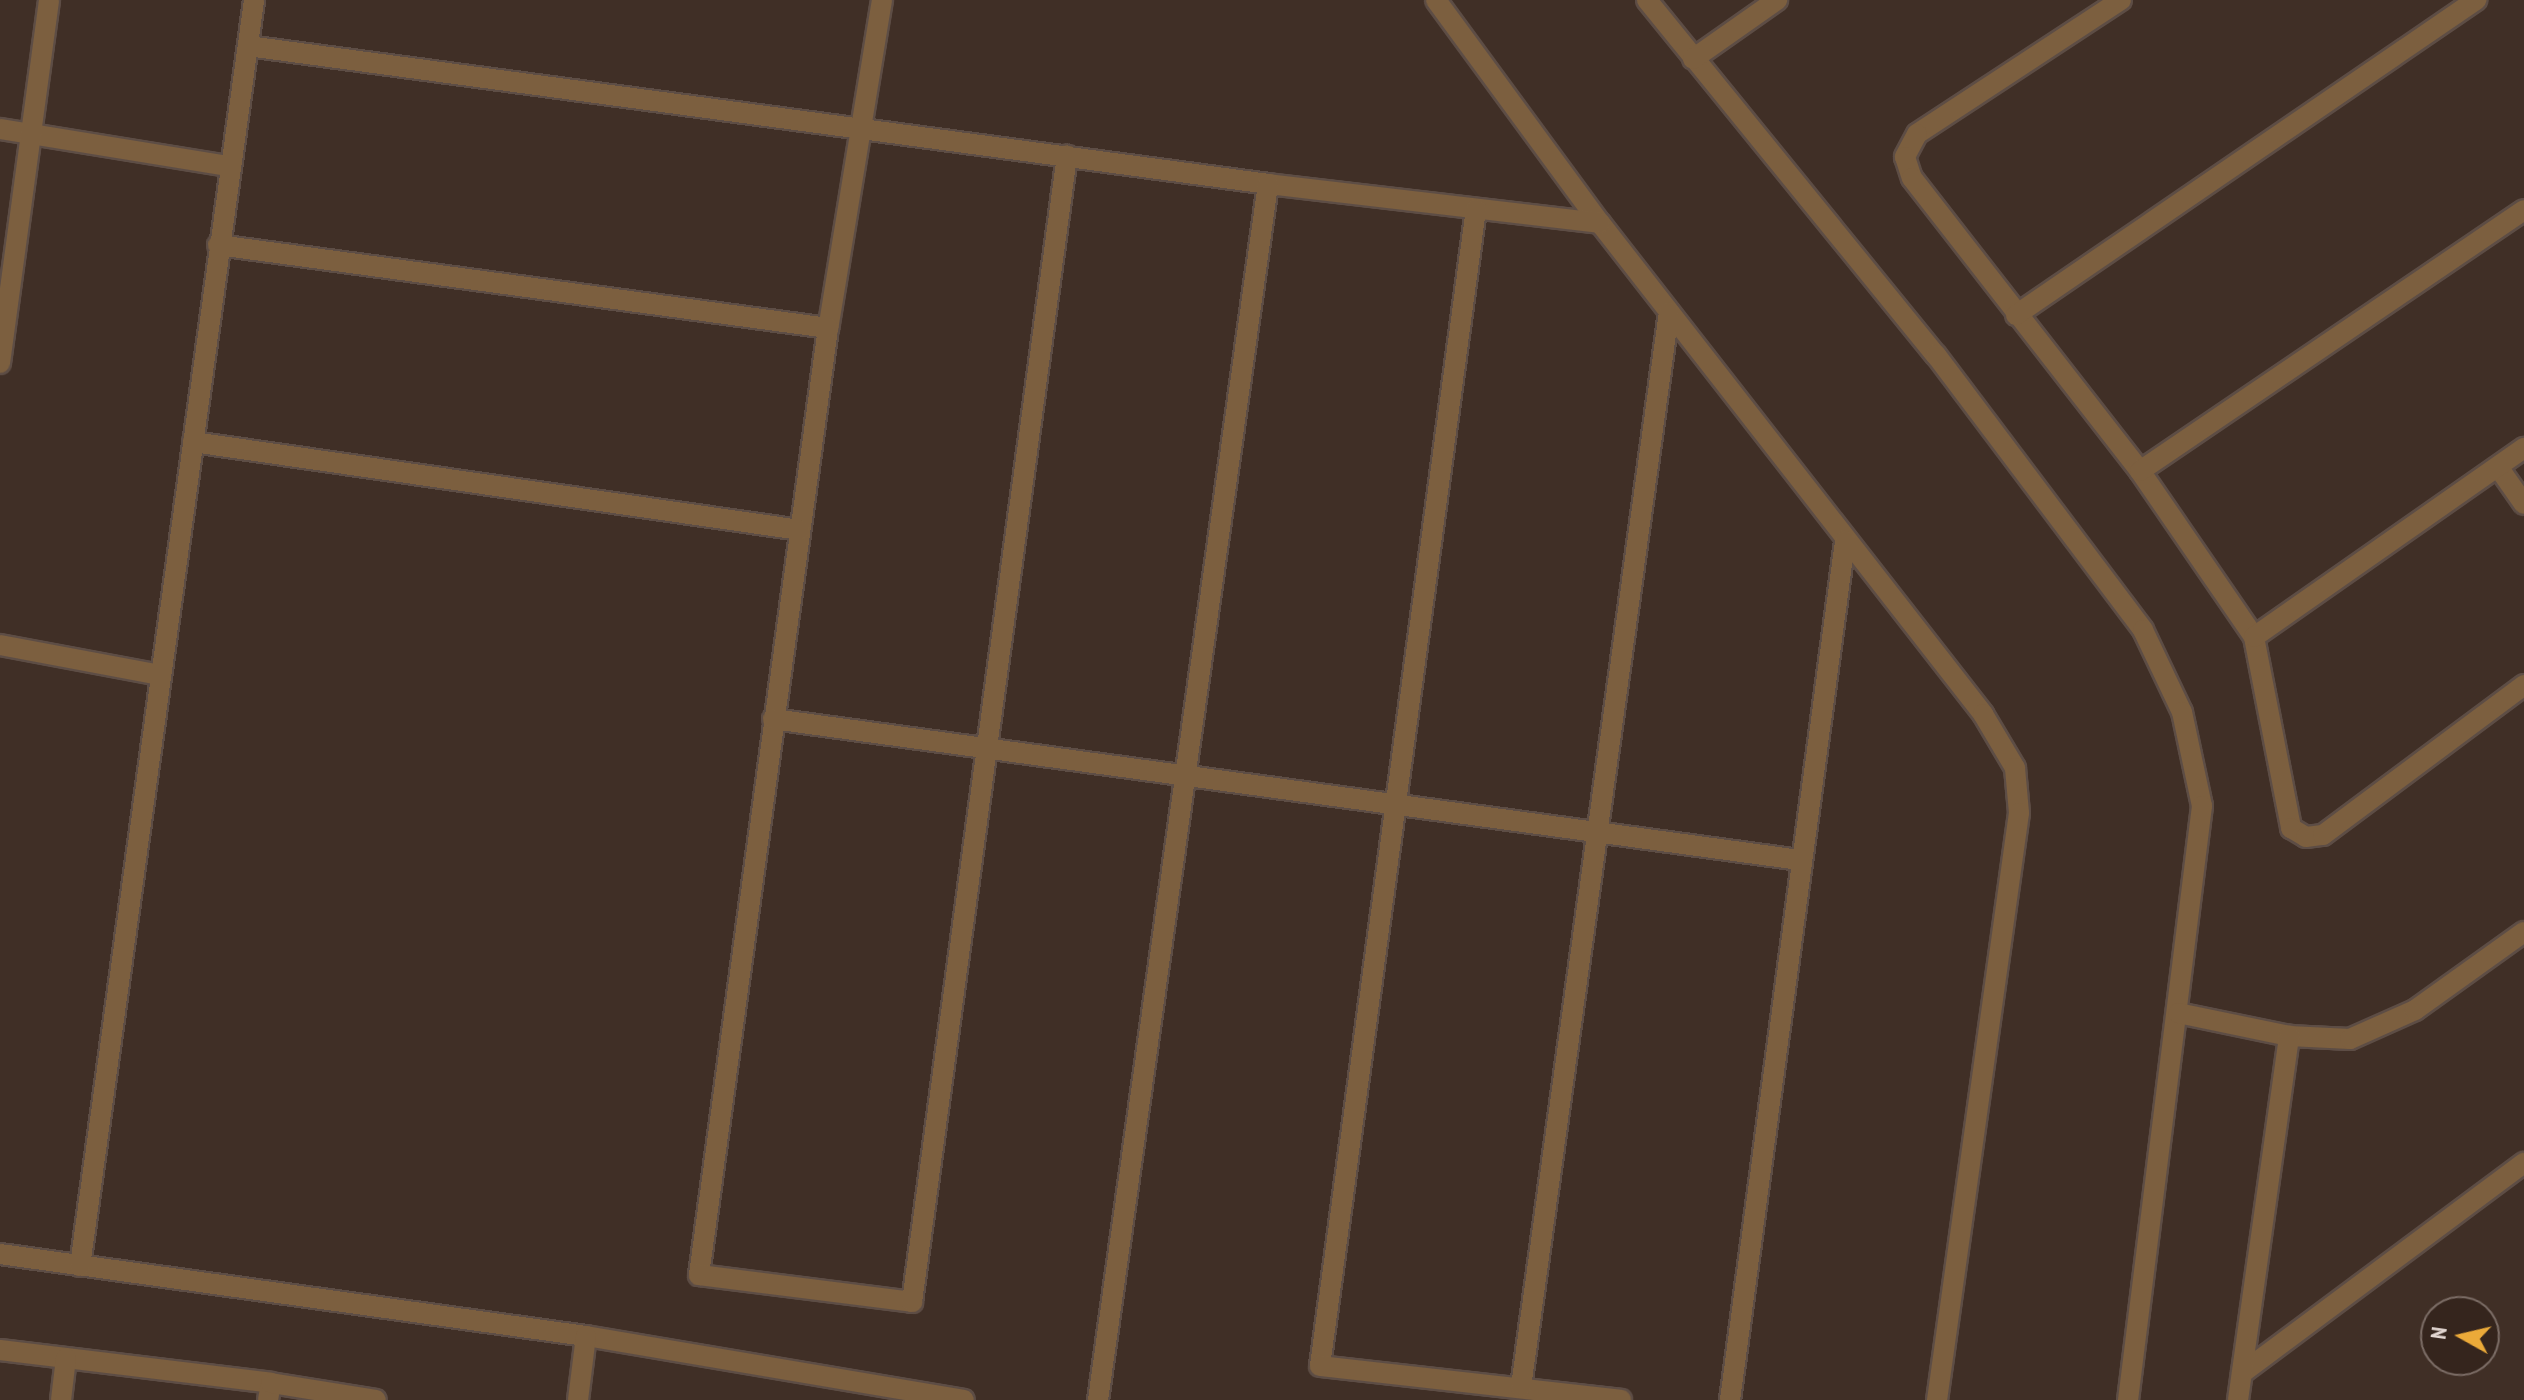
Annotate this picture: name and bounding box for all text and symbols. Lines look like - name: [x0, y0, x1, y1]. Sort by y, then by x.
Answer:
- north arrow: [2420, 1296, 2500, 1376]
- text: N: [2424, 1325, 2453, 1341]

